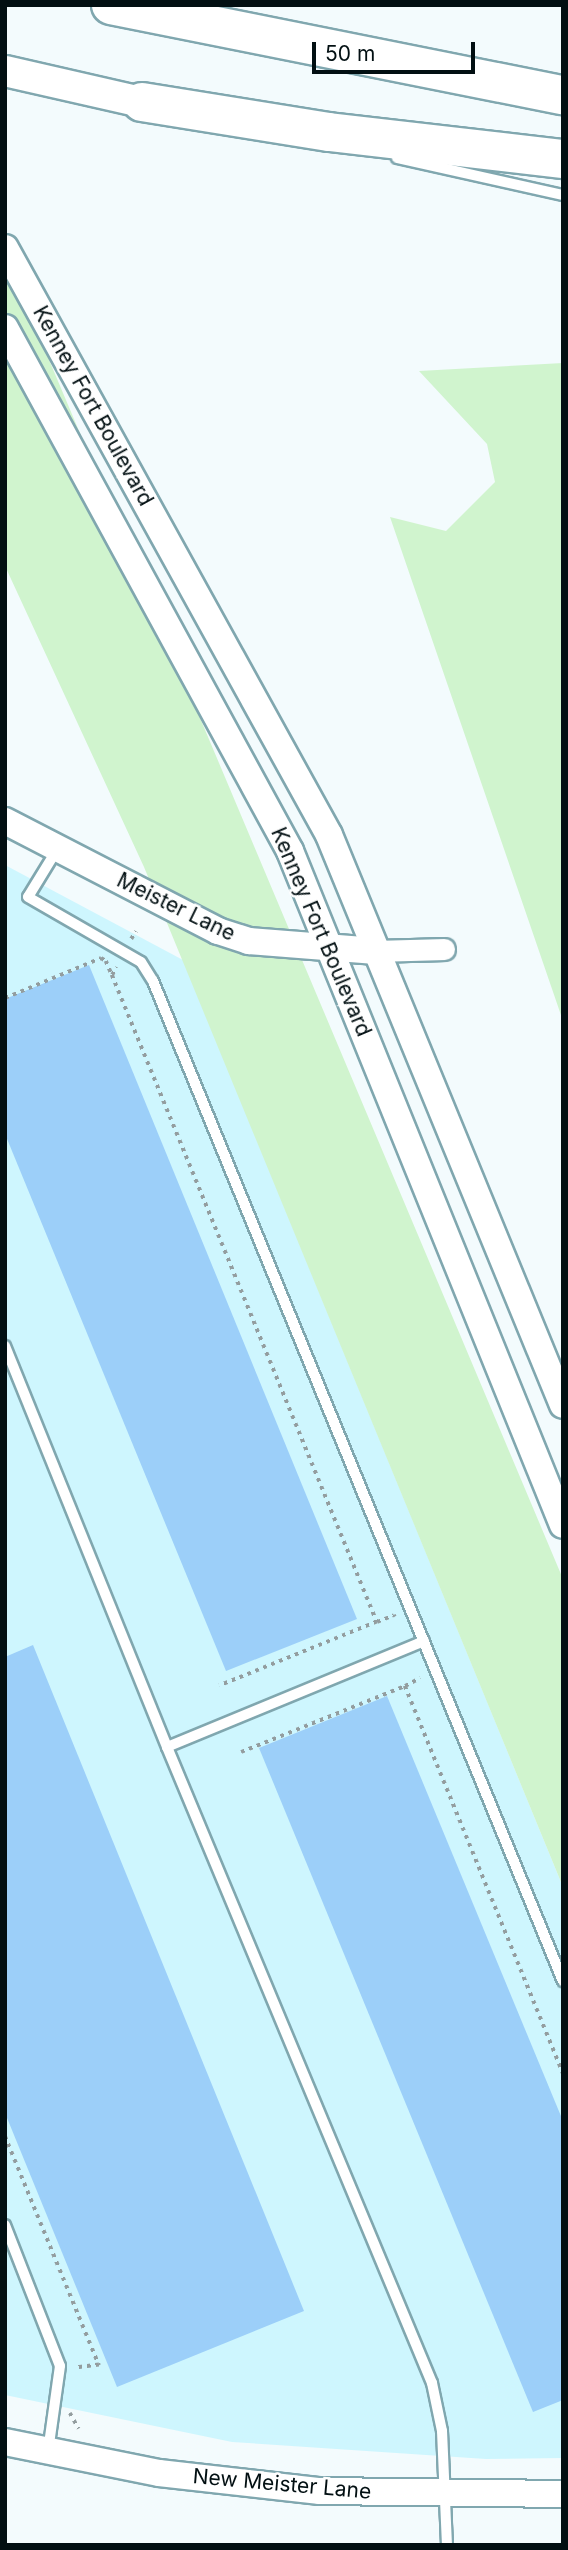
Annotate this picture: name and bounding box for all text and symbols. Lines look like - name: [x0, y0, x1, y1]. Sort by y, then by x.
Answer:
- scale bar: [316, 28, 479, 72]
- text: 50 m: [325, 41, 375, 66]
- street label: Kenney Fort Boulevard: [28, 302, 158, 510]
- street label: Kenney Fort Boulevard: [266, 824, 376, 1040]
- street label: Meister Lane: [113, 868, 239, 946]
- street label: New Meister Lane: [192, 2464, 372, 2504]

